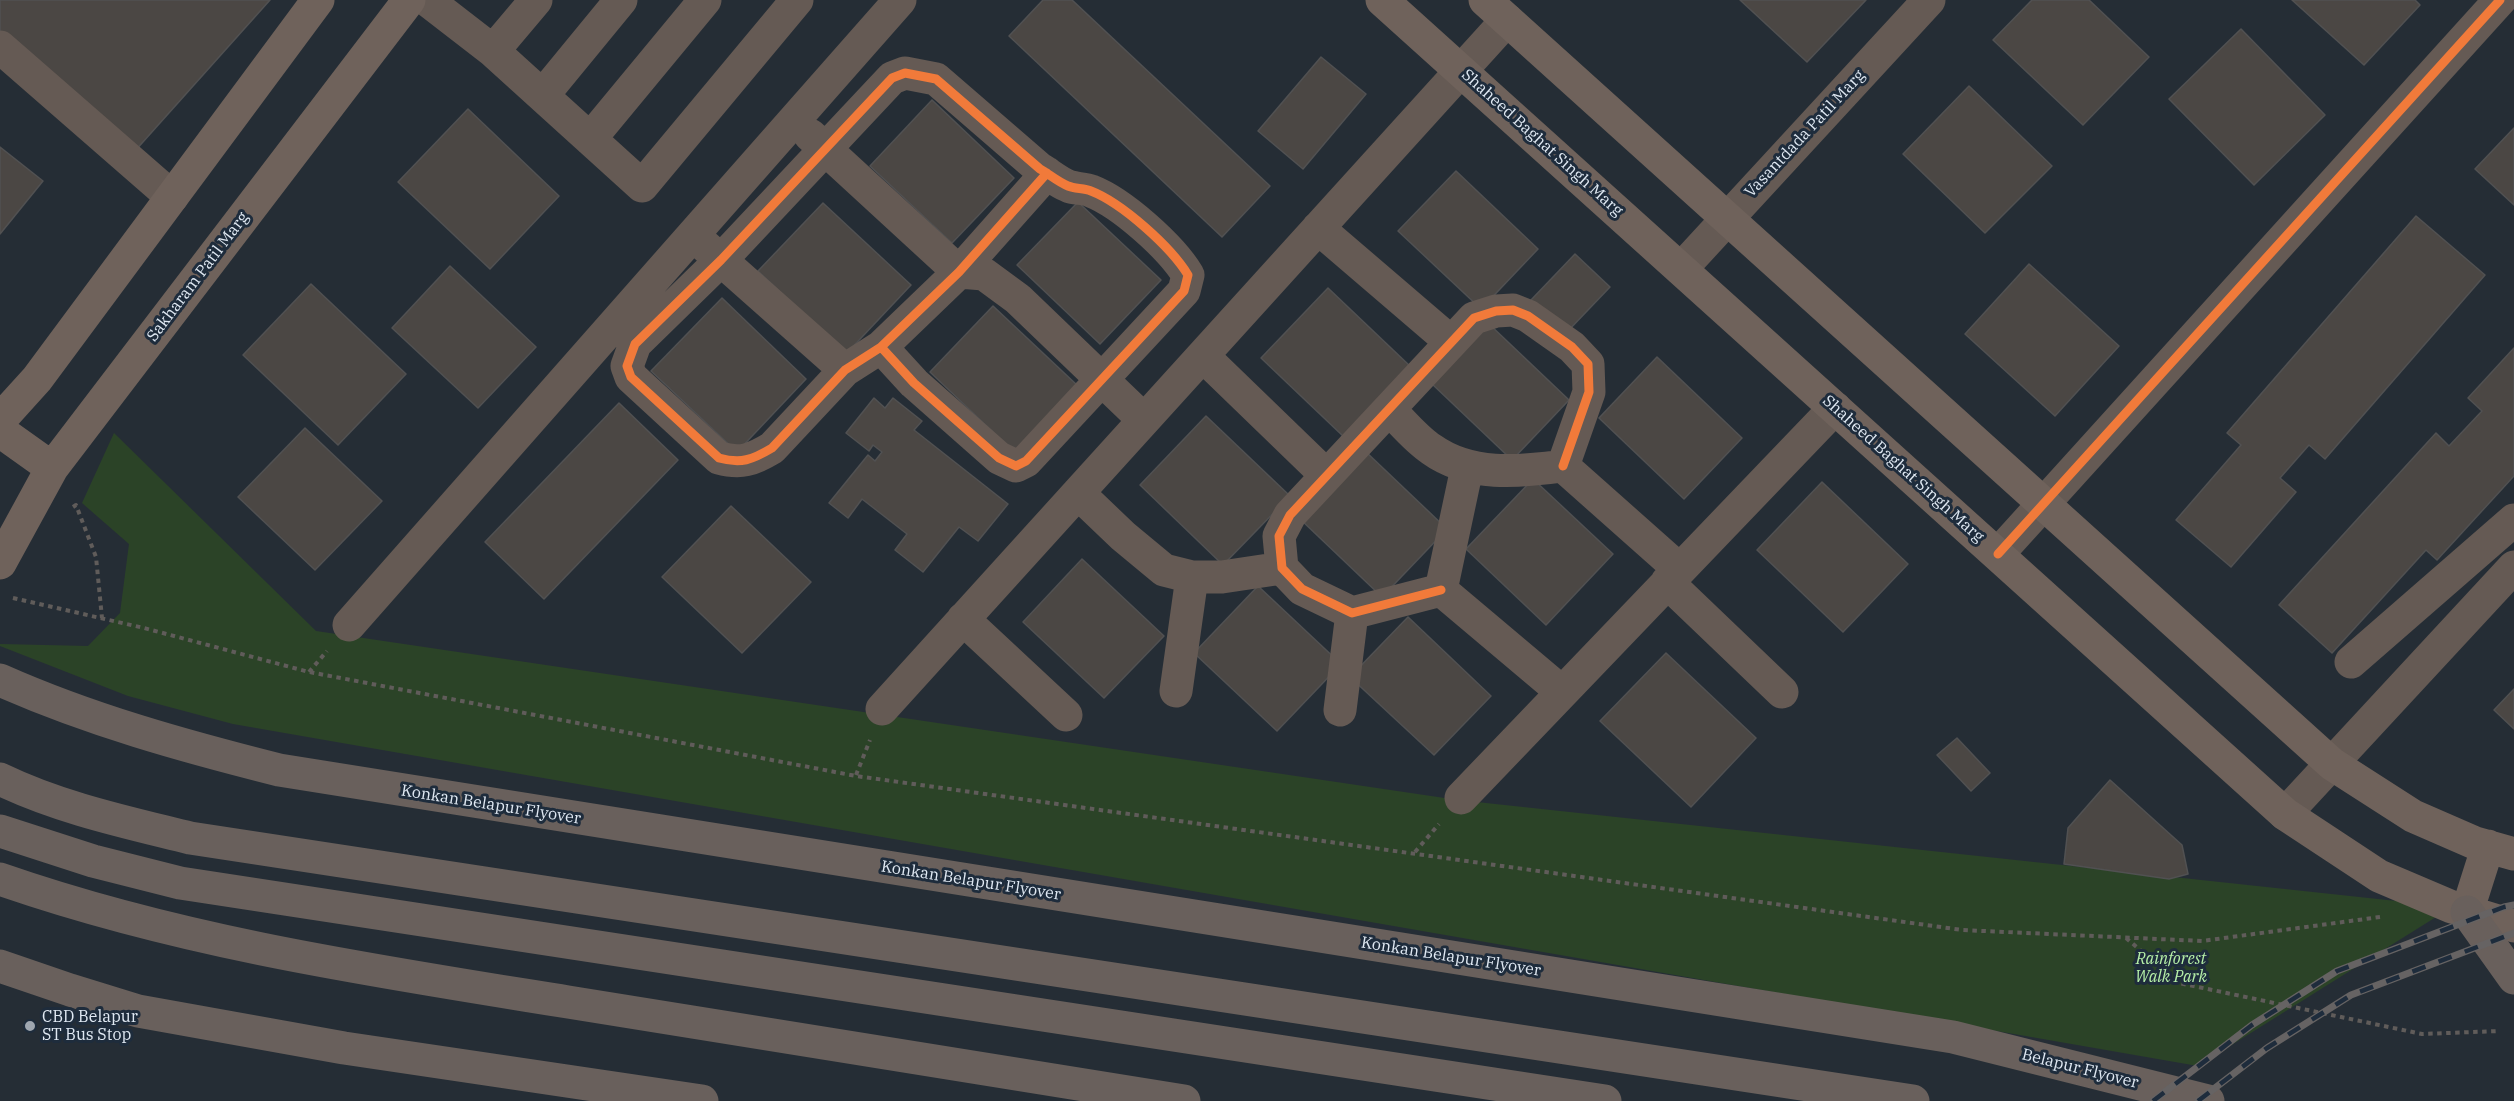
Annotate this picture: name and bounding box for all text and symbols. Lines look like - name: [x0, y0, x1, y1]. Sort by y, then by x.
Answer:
- street label: Shaheed Baghat Singh Marg: [1457, 65, 1627, 221]
- street label: Vasantdada Patil Marg: [1741, 66, 1869, 202]
- street label: Sakharam Patil Marg: [143, 209, 253, 345]
- street label: Shaheed Baghat Singh Marg: [1818, 391, 1988, 547]
- street label: Konkan Belapur Flyover: [400, 781, 582, 829]
- street label: Konkan Belapur Flyover: [880, 857, 1062, 905]
- street label: Konkan Belapur Flyover: [1360, 933, 1542, 981]
- park label: Rainforest Walk Park: [2135, 949, 2207, 987]
- place label: CBD Belapur ST Bus Stop: [42, 1007, 138, 1045]
- marker: CBD Belapur ST Bus Stop: [23, 1019, 37, 1033]
- street label: Belapur Flyover: [2020, 1045, 2140, 1093]

